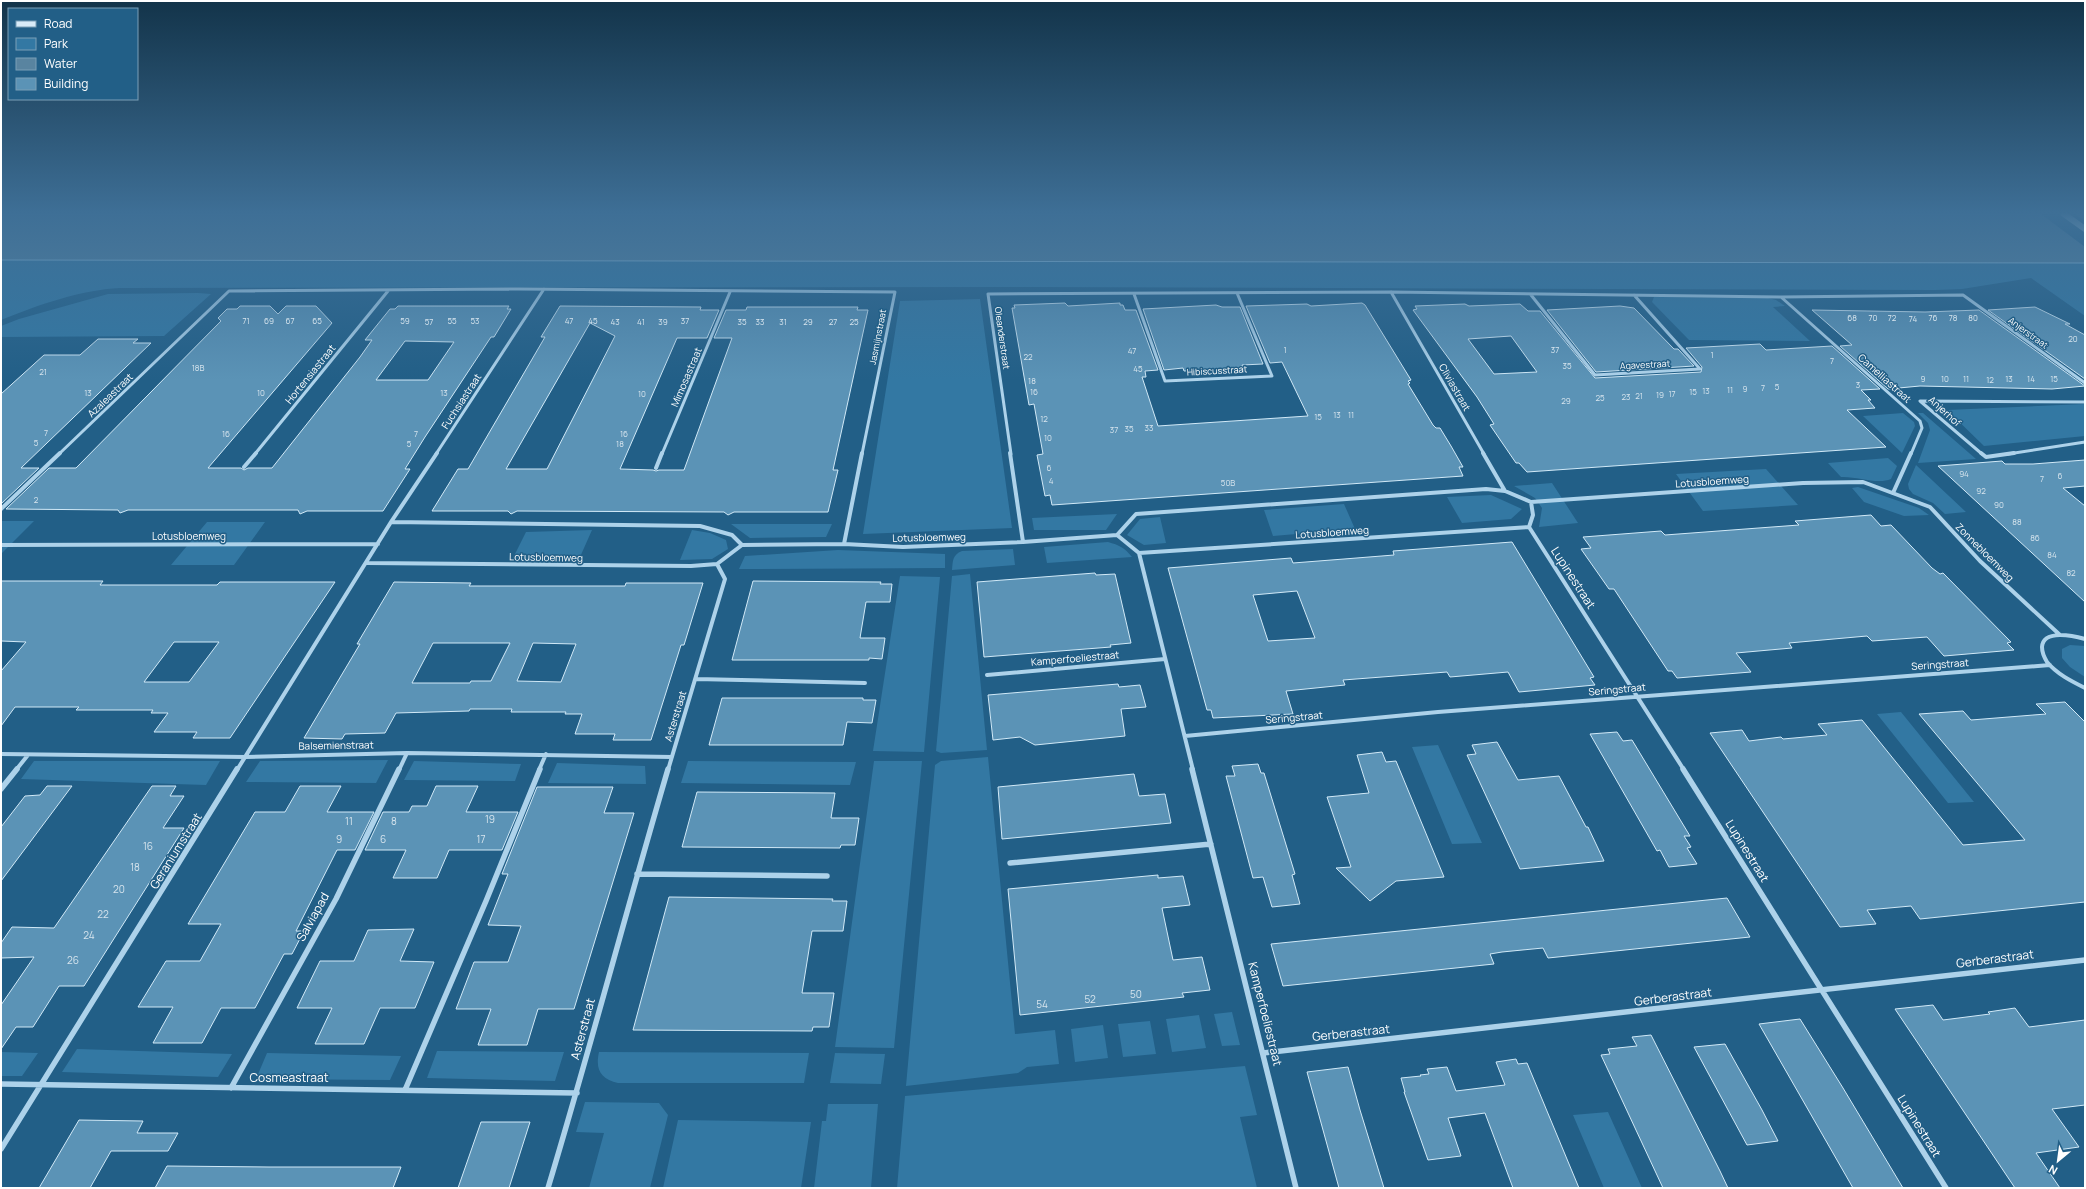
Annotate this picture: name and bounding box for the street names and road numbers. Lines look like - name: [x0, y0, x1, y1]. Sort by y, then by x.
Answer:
- street label: Oleanderstraat: [992, 306, 1013, 370]
- street label: Jasmijnstraat: [866, 308, 889, 366]
- street label: Anjerstraat: [2006, 314, 2051, 352]
- street label: Hortensiastraat: [282, 341, 338, 407]
- street label: Mimosastraat: [667, 345, 705, 409]
- street label: Camelliastraat: [1855, 350, 1915, 406]
- street label: Agavestraat: [1619, 357, 1671, 372]
- street label: Cliviastraat: [1436, 361, 1474, 413]
- street label: Hibiscusstraat: [1186, 362, 1248, 379]
- street label: Azaleastraat: [84, 370, 136, 420]
- street label: Fuchsiastraat: [438, 371, 484, 431]
- street label: Anjerhof: [1926, 393, 1965, 430]
- street label: Lotusbloemweg: [1675, 471, 1749, 491]
- street label: Zonnebloemweg: [1953, 520, 2017, 584]
- street label: Lotusbloemweg: [1295, 522, 1369, 542]
- street label: Lotusbloemweg: [152, 529, 226, 543]
- street label: Lotusbloemweg: [892, 529, 966, 545]
- street label: Lupinestraat: [1547, 543, 1600, 612]
- street label: Lotusbloemweg: [509, 549, 583, 565]
- street label: Kamperfoeliestraat: [1030, 647, 1120, 669]
- street label: Seringstraat: [1911, 655, 1969, 673]
- street label: Seringstraat: [1588, 680, 1646, 698]
- street label: Asterstraat: [661, 689, 689, 743]
- street label: Seringstraat: [1265, 708, 1323, 726]
- street label: Balsemienstraat: [298, 737, 374, 753]
- street label: Geraniumstraat: [145, 809, 206, 892]
- street label: Lupinestraat: [1722, 816, 1773, 885]
- street label: Salviapad: [292, 889, 333, 944]
- street label: Gerberastraat: [1955, 945, 2035, 972]
- street label: Kamperfoeliestraat: [1244, 960, 1287, 1068]
- street label: Gerberastraat: [1633, 983, 1713, 1010]
- street label: Asterstraat: [566, 996, 599, 1061]
- street label: Gerberastraat: [1311, 1020, 1391, 1045]
- street label: Cosmeastraat: [250, 1069, 329, 1086]
- street label: Lupinestraat: [1894, 1091, 1945, 1160]

